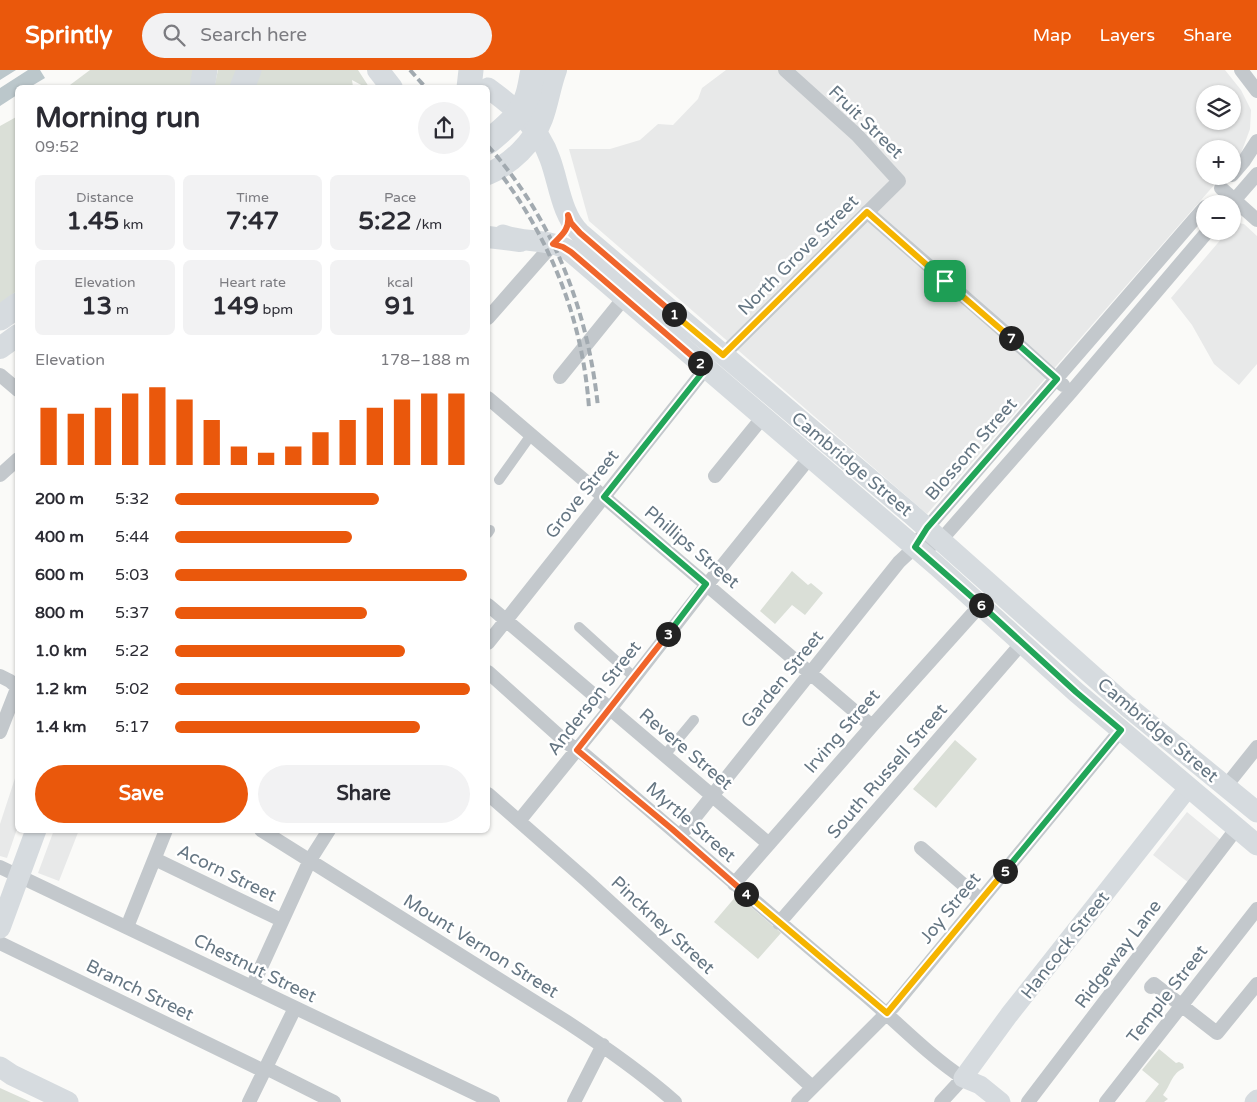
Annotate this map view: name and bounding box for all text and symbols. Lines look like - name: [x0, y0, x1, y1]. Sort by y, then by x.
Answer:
- search box: [142, 13, 492, 58]
- text: Sprintly: [25, 21, 112, 50]
- icon: search: [160, 21, 188, 49]
- text: Search here: [200, 24, 307, 46]
- text: Map: [1033, 24, 1072, 46]
- text: Layers: [1100, 24, 1155, 46]
- text: Share: [1183, 24, 1232, 46]
- street label: Fruit Street: [824, 81, 908, 163]
- map controls: [1196, 85, 1241, 240]
- button: layers: [1196, 85, 1241, 130]
- text: Morning run: [35, 101, 200, 135]
- button: share: [418, 102, 470, 154]
- text: 09:52: [35, 137, 79, 157]
- button: +: [1196, 140, 1241, 185]
- text: Distance: [76, 189, 134, 206]
- text: Time: [236, 189, 269, 206]
- text: Pace: [384, 189, 416, 206]
- street label: North Grove Street: [733, 190, 863, 320]
- button: −: [1196, 195, 1241, 240]
- text: 1.45: [66, 206, 119, 236]
- text: 7:47: [226, 206, 279, 236]
- text: 5:22: [358, 206, 412, 236]
- text: km: [119, 216, 143, 233]
- text: /km: [412, 216, 442, 233]
- pin: [924, 260, 966, 302]
- icon: arrive: [931, 267, 959, 295]
- text: Elevation: [74, 274, 135, 291]
- text: Heart rate: [219, 274, 286, 291]
- text: kcal: [387, 274, 413, 291]
- text: 13: [81, 291, 112, 321]
- text: 149: [212, 291, 259, 321]
- text: 91: [384, 291, 416, 321]
- text: m: [112, 301, 129, 318]
- text: bpm: [259, 301, 293, 318]
- pin: 1: [662, 302, 686, 326]
- text: 1: [670, 306, 679, 323]
- pin: 7: [998, 326, 1024, 350]
- text: 7: [1007, 330, 1016, 347]
- text: Elevation: [35, 350, 105, 370]
- text: 178–188 m: [380, 350, 470, 370]
- pin: 2: [688, 350, 712, 376]
- text: 2: [696, 355, 705, 372]
- street label: Blossom Street: [920, 393, 1022, 505]
- street label: Cambridge Street: [787, 407, 917, 521]
- street label: Grove Street: [540, 445, 624, 543]
- text: 200 m: [35, 489, 84, 509]
- text: 5:32: [115, 489, 149, 509]
- street label: Phillips Street: [640, 501, 744, 593]
- text: 400 m: [35, 527, 84, 547]
- text: 5:44: [115, 527, 149, 547]
- text: 600 m: [35, 565, 84, 585]
- text: 5:03: [115, 565, 149, 585]
- pin: 6: [968, 592, 994, 618]
- text: 6: [977, 597, 986, 614]
- text: 800 m: [35, 603, 84, 623]
- text: 5:37: [115, 603, 149, 623]
- pin: 3: [656, 622, 680, 646]
- text: 3: [664, 626, 673, 643]
- street label: Garden Street: [736, 626, 828, 732]
- street label: Anderson Street: [542, 636, 646, 760]
- text: 1.0 km: [35, 641, 87, 661]
- text: 5:22: [115, 641, 149, 661]
- street label: Cambridge Street: [1093, 673, 1223, 787]
- text: 1.2 km: [35, 679, 87, 699]
- text: 5:02: [115, 679, 149, 699]
- street label: Irving Street: [799, 684, 885, 778]
- street label: South Russell Street: [822, 699, 952, 843]
- street label: Revere Street: [635, 703, 737, 795]
- text: 1.4 km: [35, 717, 87, 737]
- text: 5:17: [115, 717, 149, 737]
- button: Save: [35, 765, 248, 823]
- button: Share: [258, 765, 470, 823]
- street label: Myrtle Street: [642, 777, 740, 867]
- street label: Acorn Street: [174, 840, 280, 907]
- pin: 5: [992, 858, 1018, 884]
- text: 5: [1001, 863, 1010, 880]
- street label: Joy Street: [915, 868, 985, 948]
- street label: Pinckney Street: [607, 871, 719, 979]
- pin: 4: [734, 882, 758, 906]
- text: 4: [742, 886, 751, 903]
- street label: Hancock Street: [1016, 887, 1114, 1003]
- street label: Mount Vernon Street: [399, 889, 563, 1003]
- street label: Ridgeway Lane: [1070, 895, 1166, 1013]
- street label: Chestnut Street: [190, 929, 320, 1007]
- street label: Temple Street: [1122, 940, 1212, 1048]
- street label: Branch Street: [83, 954, 198, 1026]

